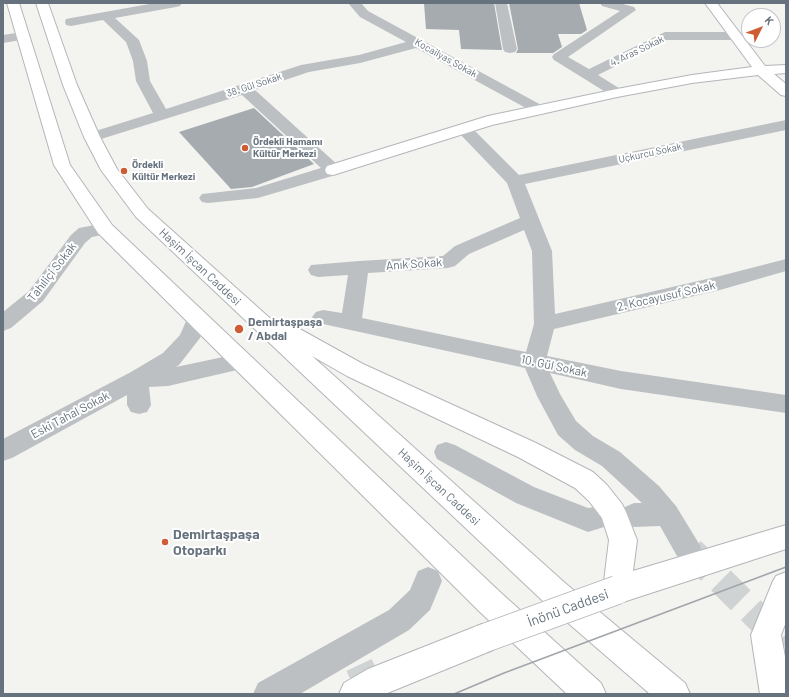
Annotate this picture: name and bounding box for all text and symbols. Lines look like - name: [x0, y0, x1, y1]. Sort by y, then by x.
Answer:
- north arrow: [741, 8, 781, 48]
- text: K: [762, 13, 777, 27]
- street label: 4. Aras Sokak: [608, 33, 666, 69]
- street label: Kocailyas Sokak: [413, 36, 479, 80]
- street label: 38. Gül Sokak: [225, 70, 283, 100]
- place label: Ördekli Hamamı Kültür Merkezi: [253, 136, 322, 160]
- street label: Uçkurcu Sokak: [617, 140, 683, 166]
- marker: Ördekli Hamamı Kültür Merkezi: [240, 143, 250, 153]
- place label: Ördekli Kültür Merkezi: [132, 159, 195, 182]
- marker: Ördekli Kültür Merkezi: [119, 166, 129, 176]
- street label: Haşim İşcan Caddesi: [156, 225, 244, 309]
- street label: Tahıliçi Sokak: [24, 240, 80, 304]
- street label: Anık Sokak: [385, 255, 443, 273]
- street label: 2. Kocayusuf Sokak: [615, 278, 717, 314]
- place label: Demirtaşpaşa / Abdal: [248, 315, 322, 343]
- marker: Demirtaşpaşa / Abdal: [233, 323, 245, 335]
- street label: 10. Gül Sokak: [520, 352, 588, 380]
- street label: Eski Tahal Sokak: [28, 388, 112, 442]
- street label: Haşim İşcan Caddesi: [395, 445, 483, 529]
- place label: Demirtaşpaşa Otoparkı: [173, 526, 260, 558]
- marker: Demirtaşpaşa Otoparkı: [160, 537, 170, 547]
- street label: İnönü Caddesi: [525, 586, 611, 630]

